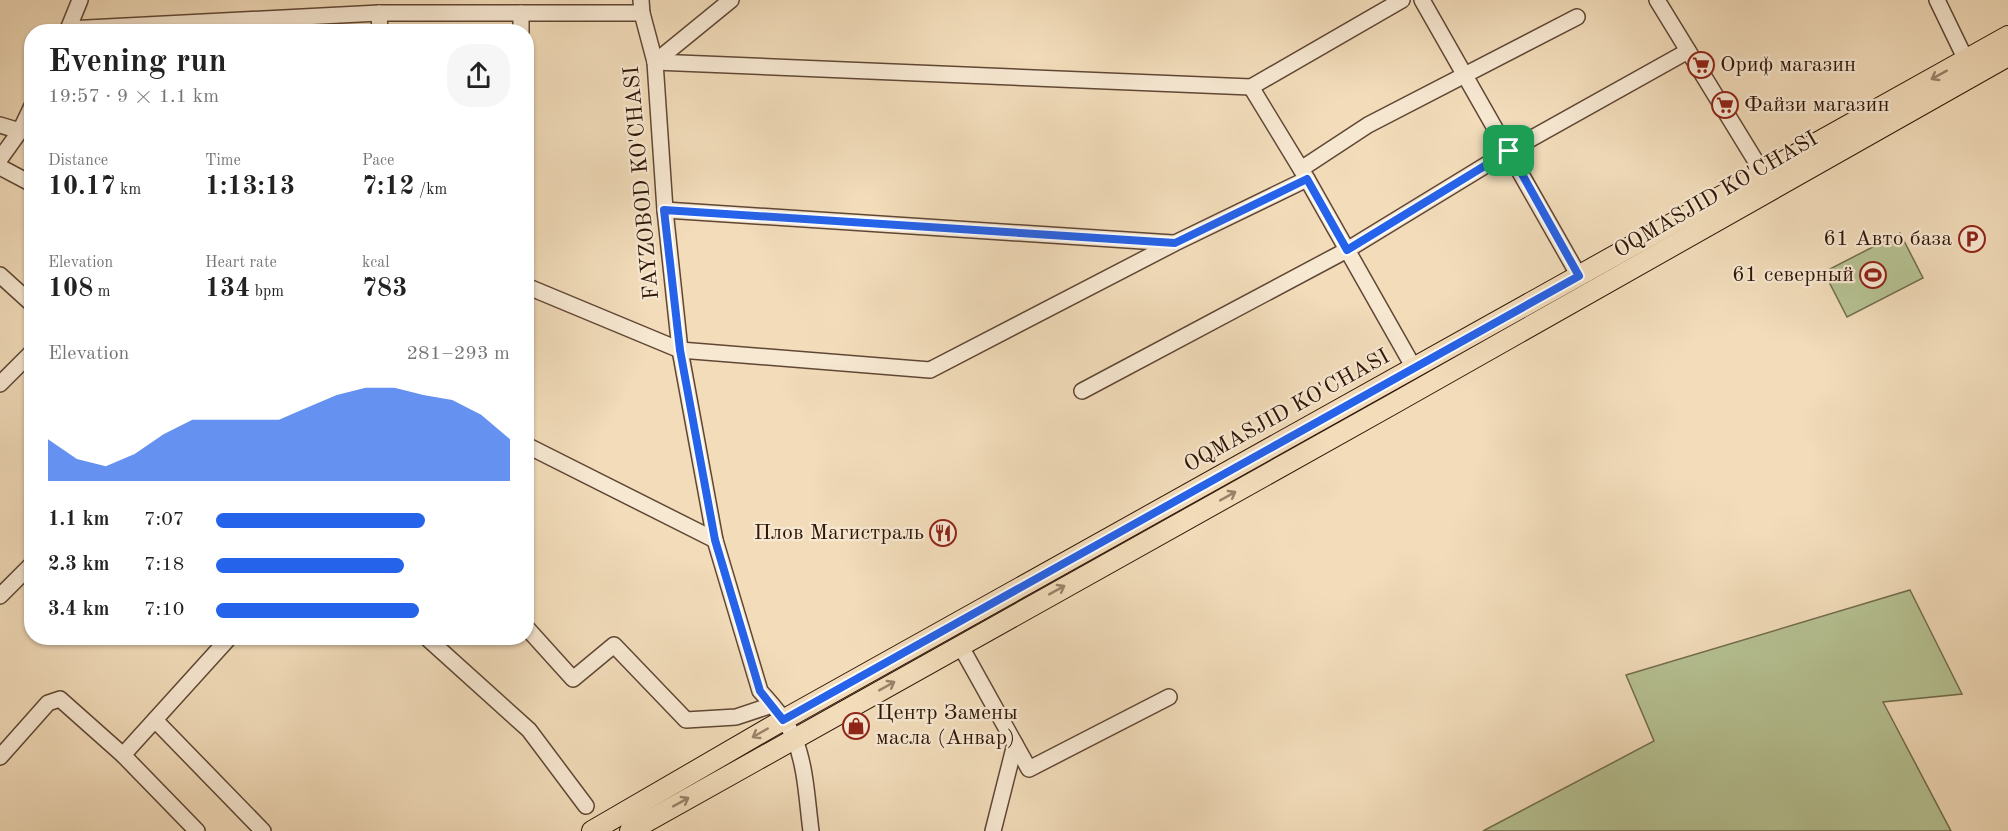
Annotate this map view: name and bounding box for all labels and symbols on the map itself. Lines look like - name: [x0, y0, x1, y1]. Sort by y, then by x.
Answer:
- supermarket icon: Ориф магазин: [1686, 50, 1716, 80]
- place label: Ориф магазин: [1720, 54, 1856, 76]
- street label: FAYZOBOD KO'CHASI: [621, 65, 663, 301]
- one-way arrow: [1931, 69, 1948, 81]
- supermarket icon: Файзи магазин: [1710, 90, 1740, 120]
- place label: Файзи магазин: [1744, 94, 1889, 116]
- pin: [1483, 125, 1534, 176]
- street label: OQMASJID KO'CHASI: [1610, 128, 1822, 262]
- parking icon: 61 Авто база: [1957, 224, 1987, 254]
- place label: 61 Авто база: [1823, 228, 1952, 250]
- sports icon: 61 северный: [1858, 260, 1888, 290]
- place label: 61 северный: [1732, 264, 1854, 286]
- street label: OQMASJID KO'CHASI: [1181, 345, 1393, 477]
- one-way arrow: [1219, 489, 1236, 501]
- restaurant icon: Плов Магистраль: [928, 518, 958, 548]
- place label: Плов Магистраль: [754, 522, 924, 544]
- one-way arrow: [1049, 584, 1066, 596]
- one-way arrow: [878, 679, 895, 691]
- place label: Центр Замены масла (Анвар): [876, 702, 1018, 749]
- shop icon: Центр Замены масла (Анвар): [841, 711, 871, 741]
- one-way arrow: [752, 728, 769, 740]
- one-way arrow: [672, 796, 689, 808]

